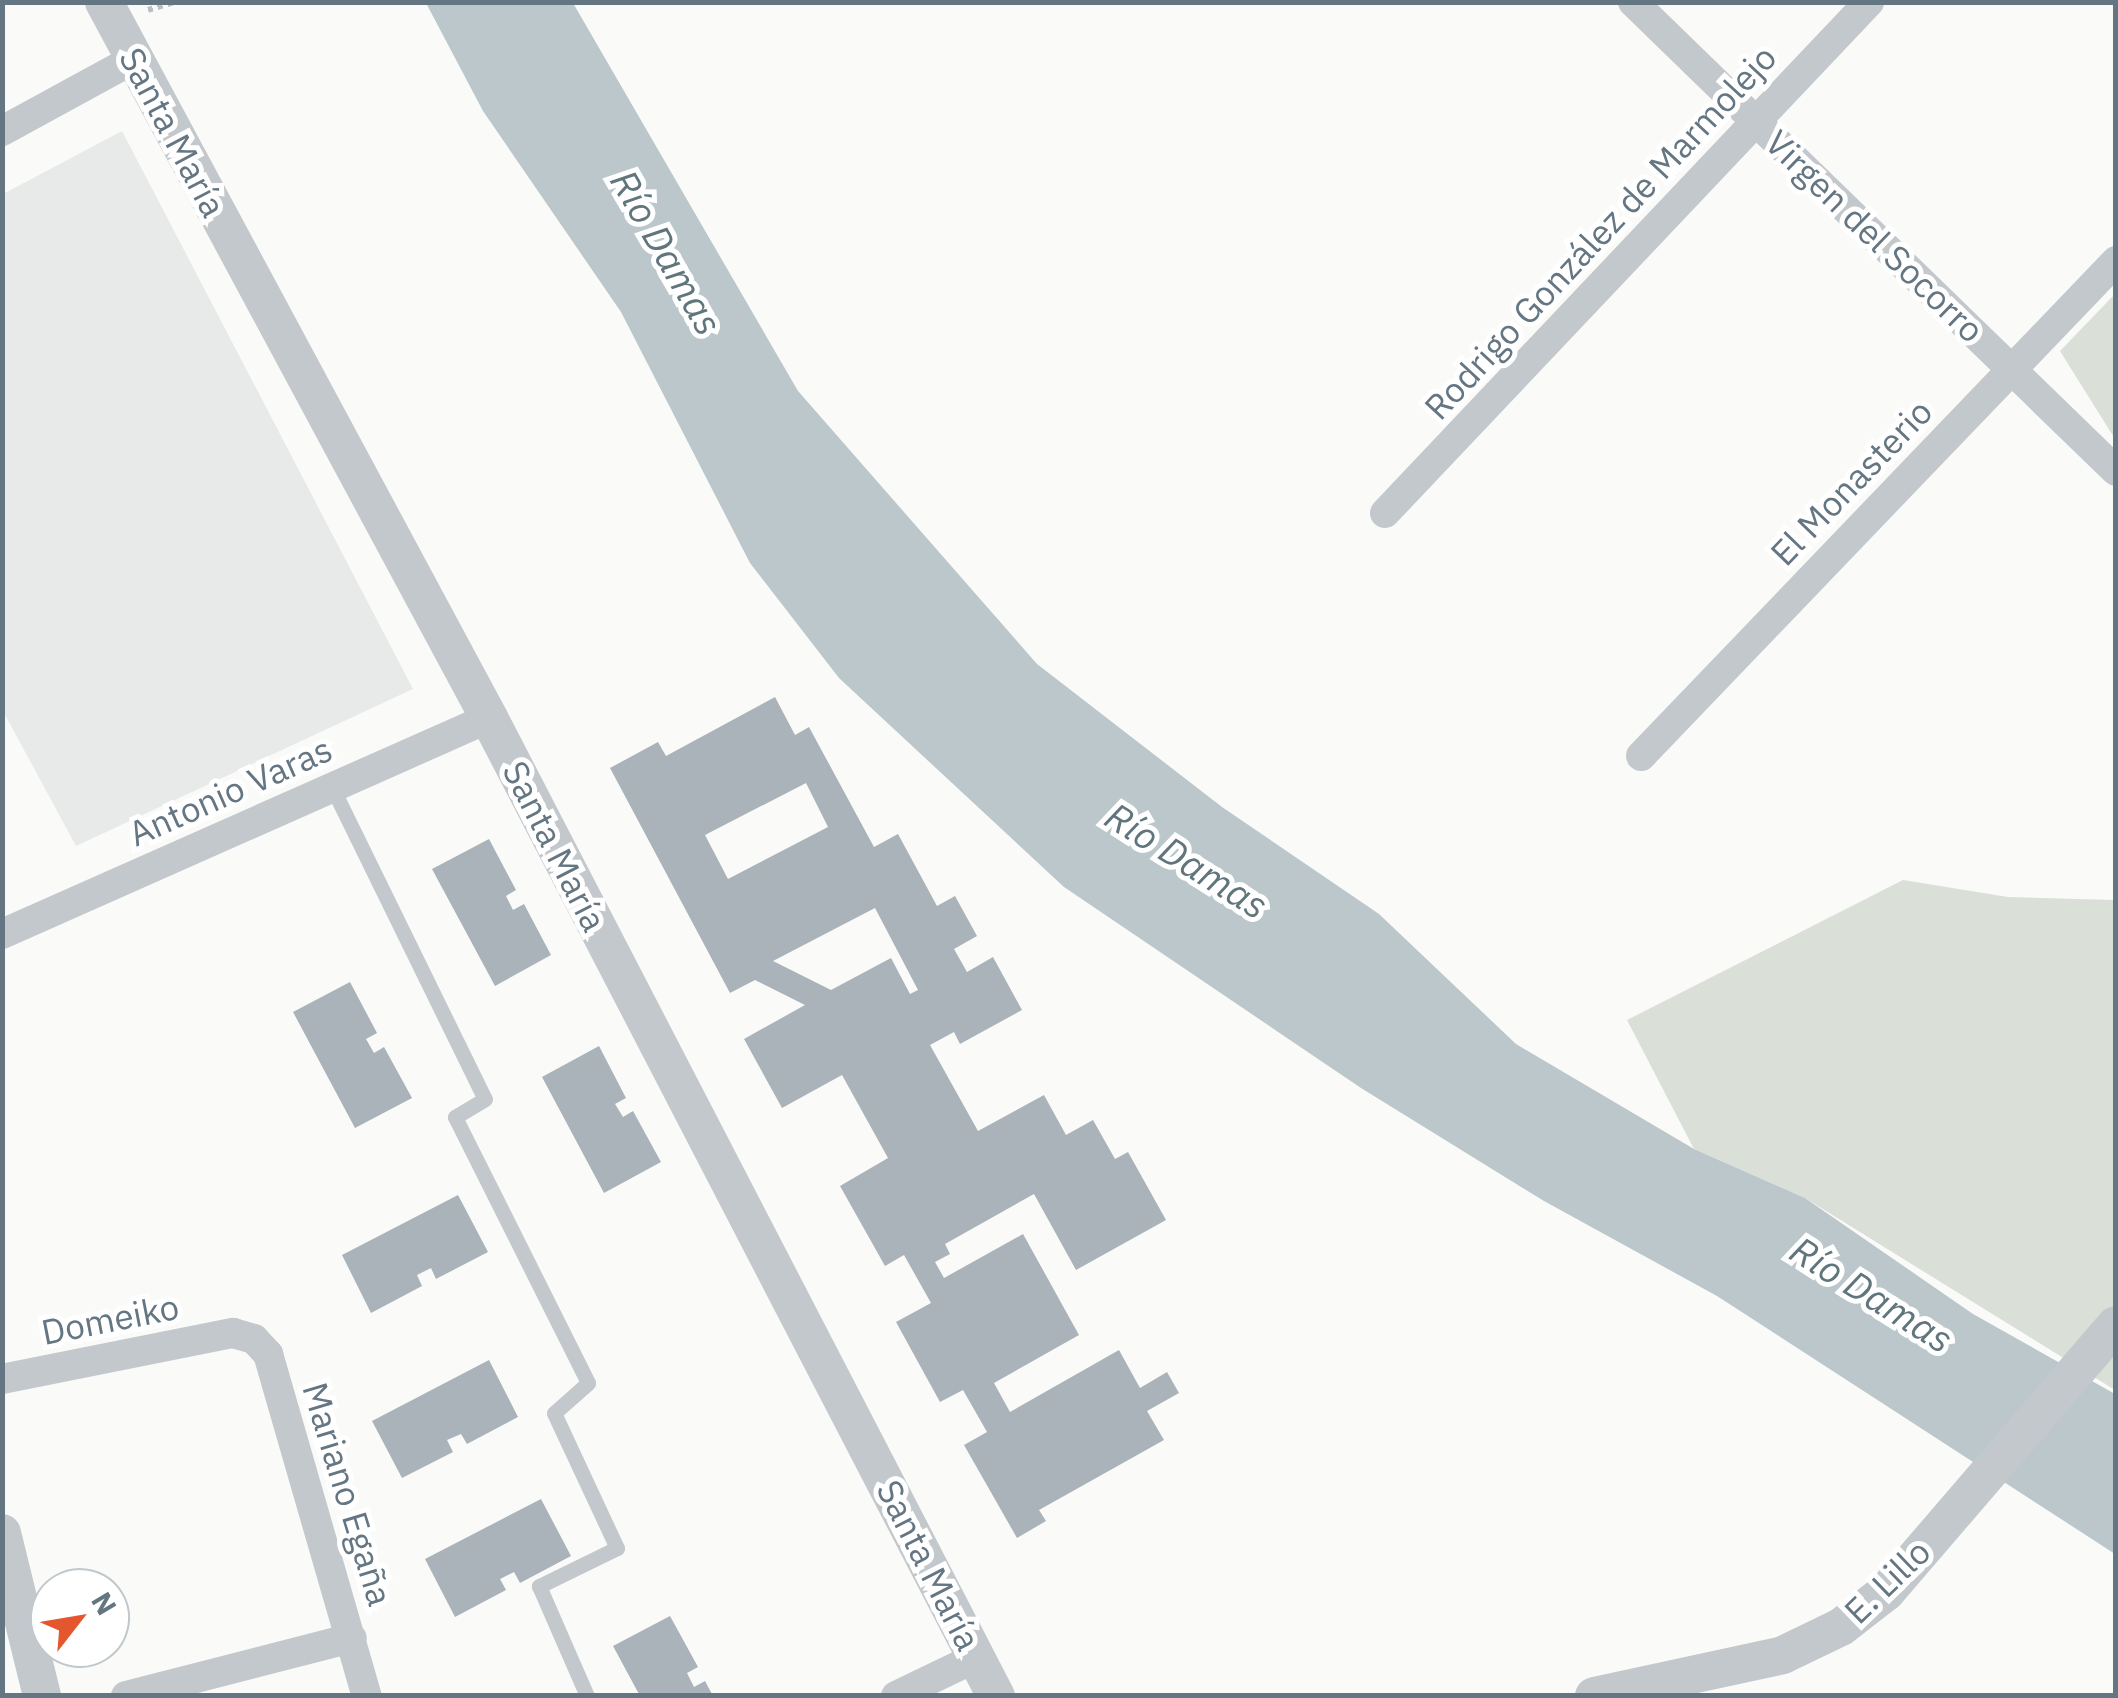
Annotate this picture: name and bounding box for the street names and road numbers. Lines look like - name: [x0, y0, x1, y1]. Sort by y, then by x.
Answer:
- street label: Rodrigo González de Marmolejo: [1415, 36, 1785, 428]
- street label: Santa María: [111, 40, 235, 224]
- street label: Virgen del Socorro: [1757, 121, 1993, 351]
- street label: El Monasterio: [1762, 390, 1940, 574]
- street label: Antonio Varas: [122, 727, 338, 855]
- street label: Santa María: [494, 754, 616, 938]
- street label: Domeiko: [38, 1285, 182, 1353]
- street label: Mariano Egaña: [294, 1377, 402, 1611]
- street label: Santa María: [868, 1473, 990, 1657]
- street label: E. Lillo: [1835, 1530, 1939, 1632]

